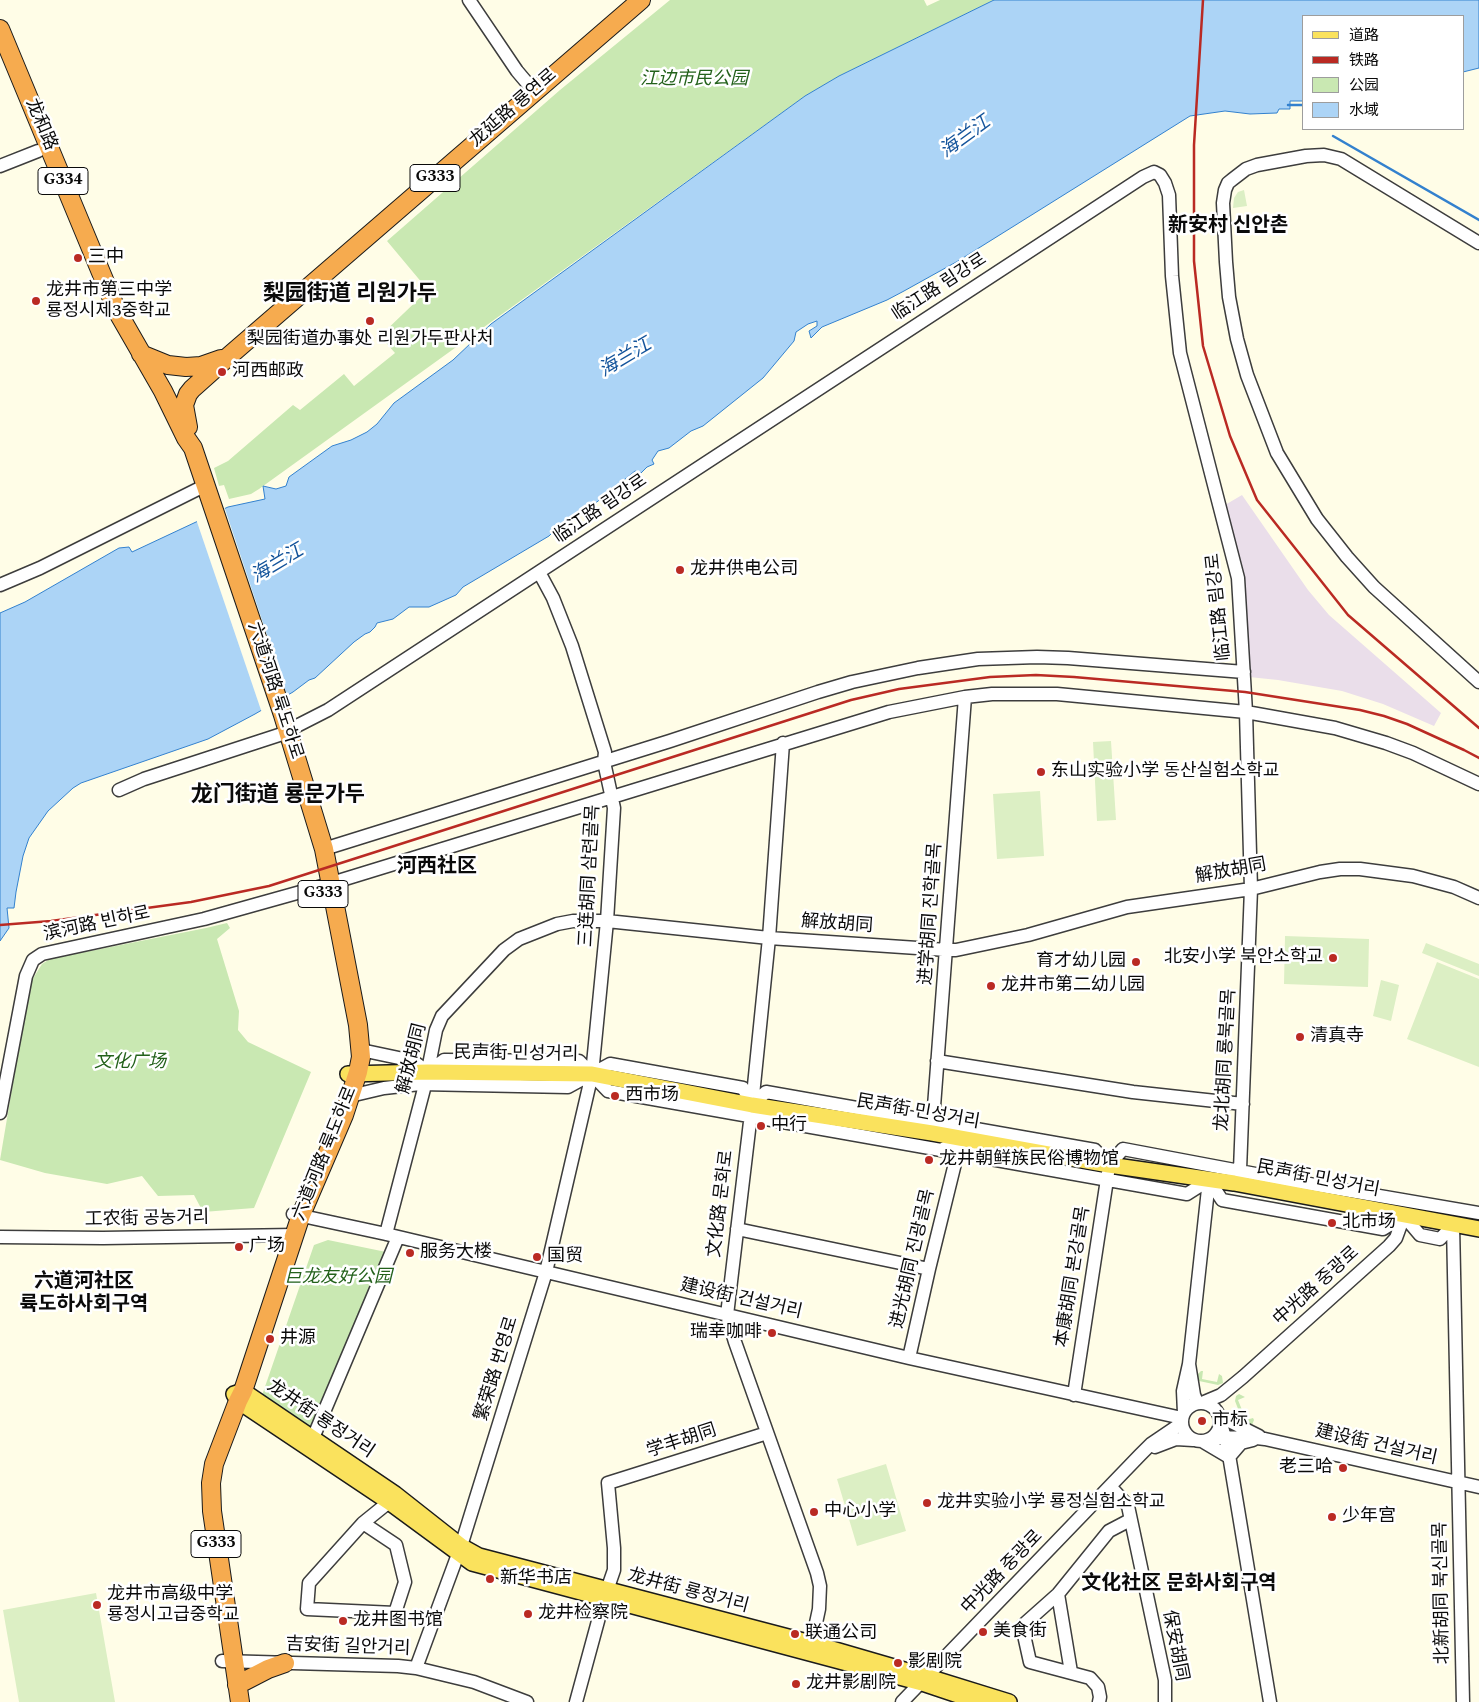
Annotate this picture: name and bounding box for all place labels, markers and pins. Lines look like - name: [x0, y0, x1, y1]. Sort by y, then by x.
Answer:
- place label: 三中: [88, 247, 124, 269]
- marker: 三中: [72, 252, 84, 264]
- place label: 龙井市第三中学 룡정시제3중학교: [46, 280, 172, 322]
- marker: 龙井市第三中学 룡정시제3중학교: [30, 295, 42, 307]
- marker: 梨园街道办事处 리원가두판사처: [364, 315, 376, 327]
- place label: 梨园街道办事处 리원가두판사처: [247, 329, 493, 351]
- place label: 河西邮政: [232, 361, 304, 383]
- marker: 河西邮政: [216, 366, 228, 378]
- place label: 龙井供电公司: [690, 559, 798, 581]
- marker: 龙井供电公司: [674, 564, 686, 576]
- place label: 东山实验小学 동산실험소학교: [1051, 761, 1279, 783]
- marker: 东山实验小学 동산실험소학교: [1035, 766, 1047, 778]
- place label: 北安小学 북안소학교: [1164, 947, 1323, 969]
- place label: 育才幼儿园: [1036, 951, 1126, 973]
- marker: 北安小学 북안소학교: [1327, 952, 1339, 964]
- marker: 育才幼儿园: [1130, 956, 1142, 968]
- place label: 龙井市第二幼儿园: [1001, 975, 1145, 997]
- marker: 龙井市第二幼儿园: [985, 980, 997, 992]
- place label: 清真寺: [1310, 1026, 1364, 1048]
- marker: 清真寺: [1294, 1031, 1306, 1043]
- place label: 西市场: [625, 1085, 679, 1107]
- marker: 西市场: [609, 1090, 621, 1102]
- place label: 中行: [771, 1115, 807, 1137]
- marker: 中行: [755, 1120, 767, 1132]
- place label: 龙井朝鲜族民俗博物馆: [939, 1149, 1119, 1171]
- marker: 龙井朝鲜族民俗博物馆: [923, 1154, 935, 1166]
- place label: 北市场: [1342, 1212, 1396, 1234]
- marker: 北市场: [1326, 1217, 1338, 1229]
- place label: 广场: [249, 1236, 285, 1258]
- marker: 广场: [233, 1241, 245, 1253]
- place label: 服务大楼: [420, 1242, 492, 1264]
- place label: 国贸: [547, 1246, 583, 1268]
- marker: 服务大楼: [404, 1247, 416, 1259]
- marker: 国贸: [531, 1251, 543, 1263]
- place label: 瑞幸咖啡: [690, 1322, 762, 1344]
- marker: 瑞幸咖啡: [766, 1327, 778, 1339]
- place label: 井源: [280, 1328, 316, 1350]
- marker: 井源: [264, 1333, 276, 1345]
- place label: 市标: [1212, 1410, 1248, 1432]
- marker: 市标: [1196, 1415, 1208, 1427]
- place label: 老三哈: [1279, 1457, 1333, 1479]
- marker: 老三哈: [1337, 1462, 1349, 1474]
- place label: 龙井实验小学 룡정실험소학교: [937, 1492, 1165, 1514]
- marker: 龙井实验小学 룡정실험소학교: [921, 1497, 933, 1509]
- place label: 中心小学: [824, 1501, 896, 1523]
- marker: 中心小学: [808, 1506, 820, 1518]
- place label: 少年宫: [1342, 1506, 1396, 1528]
- marker: 少年宫: [1326, 1511, 1338, 1523]
- place label: 新华书店: [500, 1568, 572, 1590]
- marker: 新华书店: [484, 1573, 496, 1585]
- place label: 龙井市高级中学 룡정시고급중학교: [107, 1584, 239, 1626]
- marker: 龙井市高级中学 룡정시고급중학교: [91, 1599, 103, 1611]
- place label: 龙井检察院: [538, 1603, 628, 1625]
- marker: 龙井检察院: [522, 1608, 534, 1620]
- place label: 龙井图书馆: [353, 1610, 443, 1632]
- marker: 龙井图书馆: [337, 1615, 349, 1627]
- place label: 美食街: [993, 1621, 1047, 1643]
- place label: 联通公司: [805, 1623, 877, 1645]
- marker: 美食街: [977, 1626, 989, 1638]
- marker: 联通公司: [789, 1628, 801, 1640]
- place label: 影剧院: [908, 1652, 962, 1674]
- marker: 影剧院: [892, 1657, 904, 1669]
- place label: 龙井影剧院: [806, 1673, 896, 1695]
- marker: 龙井影剧院: [790, 1678, 802, 1690]

